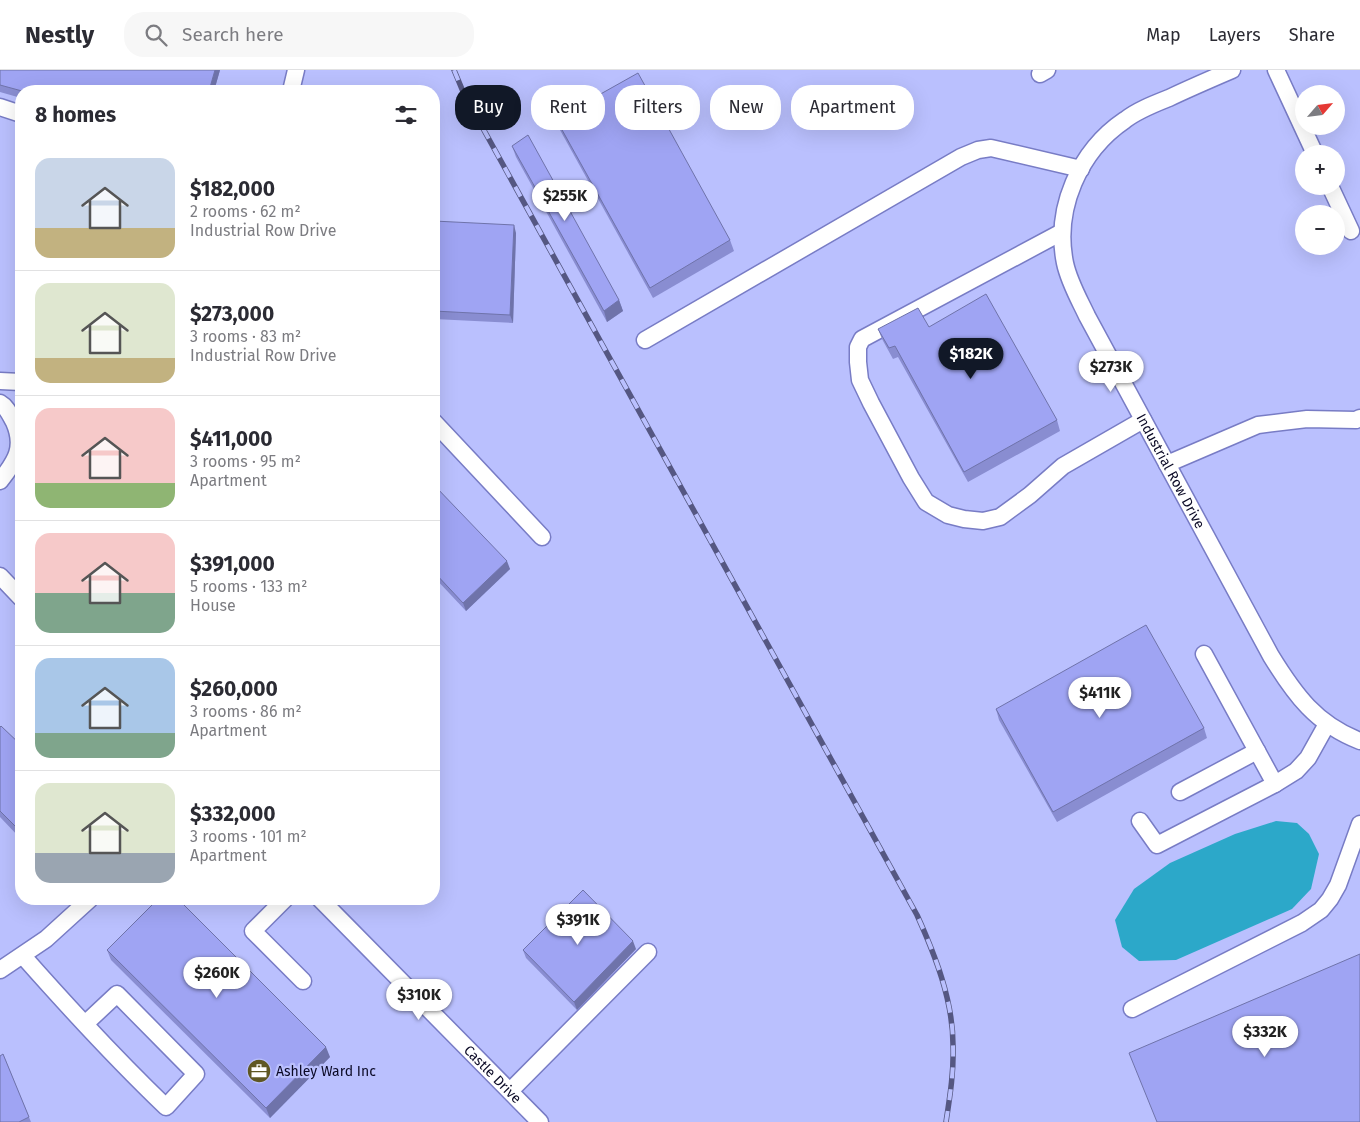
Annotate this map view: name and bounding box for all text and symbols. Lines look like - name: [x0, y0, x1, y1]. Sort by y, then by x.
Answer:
- search box: [124, 12, 474, 57]
- text: Nestly: [25, 21, 94, 49]
- icon: search: [142, 21, 170, 49]
- text: Search here: [182, 23, 284, 46]
- text: Map: [1146, 24, 1181, 46]
- text: Layers: [1209, 24, 1261, 46]
- text: Share: [1289, 24, 1335, 46]
- chip: Buy: [455, 85, 521, 130]
- chip: Rent: [531, 85, 605, 130]
- chip: Filters: [615, 85, 700, 130]
- chip: New: [710, 85, 781, 130]
- chip: Apartment: [791, 85, 914, 130]
- north arrow: [1295, 85, 1345, 135]
- map controls: [1295, 85, 1345, 255]
- icon: filters: [392, 101, 420, 129]
- text: 8 homes: [35, 102, 116, 128]
- button: +: [1295, 145, 1345, 195]
- text: $182,000: [190, 176, 275, 202]
- icon: home: [75, 178, 135, 238]
- pin: $255K: [530, 180, 600, 222]
- text: $255K: [543, 186, 587, 205]
- text: 2 rooms · 62 m²: [190, 202, 301, 221]
- button: −: [1295, 205, 1345, 255]
- text: Industrial Row Drive: [190, 221, 336, 240]
- text: $273,000: [190, 301, 274, 327]
- icon: home: [75, 303, 135, 363]
- text: 3 rooms · 83 m²: [190, 327, 301, 346]
- pin: $182K: [936, 338, 1006, 380]
- text: $182K: [949, 344, 993, 363]
- text: Industrial Row Drive: [190, 346, 336, 365]
- pin: $273K: [1076, 350, 1146, 393]
- text: $273K: [1090, 357, 1132, 376]
- street label: Industrial Row Drive: [1133, 410, 1209, 531]
- text: $411,000: [190, 426, 273, 452]
- icon: home: [75, 428, 135, 488]
- text: 3 rooms · 95 m²: [190, 452, 301, 471]
- text: Apartment: [190, 471, 267, 490]
- text: $391,000: [190, 551, 275, 577]
- icon: home: [75, 553, 135, 613]
- text: 5 rooms · 133 m²: [190, 577, 307, 596]
- text: House: [190, 596, 236, 615]
- text: $260,000: [190, 676, 278, 702]
- pin: $411K: [1065, 676, 1135, 719]
- icon: home: [75, 678, 135, 738]
- text: $411K: [1079, 683, 1121, 702]
- text: 3 rooms · 86 m²: [190, 702, 302, 721]
- text: Apartment: [190, 721, 267, 740]
- text: $332,000: [190, 801, 276, 827]
- icon: home: [75, 803, 135, 863]
- text: 3 rooms · 101 m²: [190, 827, 307, 846]
- text: Apartment: [190, 846, 267, 865]
- pin: $391K: [543, 904, 613, 946]
- text: $391K: [556, 910, 600, 929]
- pin: $260K: [182, 956, 252, 999]
- text: $260K: [194, 963, 240, 982]
- pin: $310K: [384, 978, 454, 1021]
- text: $310K: [397, 985, 441, 1004]
- pin: $332K: [1230, 1016, 1300, 1058]
- text: $332K: [1243, 1022, 1287, 1041]
- street label: Castle Drive: [460, 1041, 525, 1107]
- office icon: Ashley Ward Inc: [246, 1058, 272, 1084]
- place label: Ashley Ward Inc: [276, 1063, 376, 1080]

